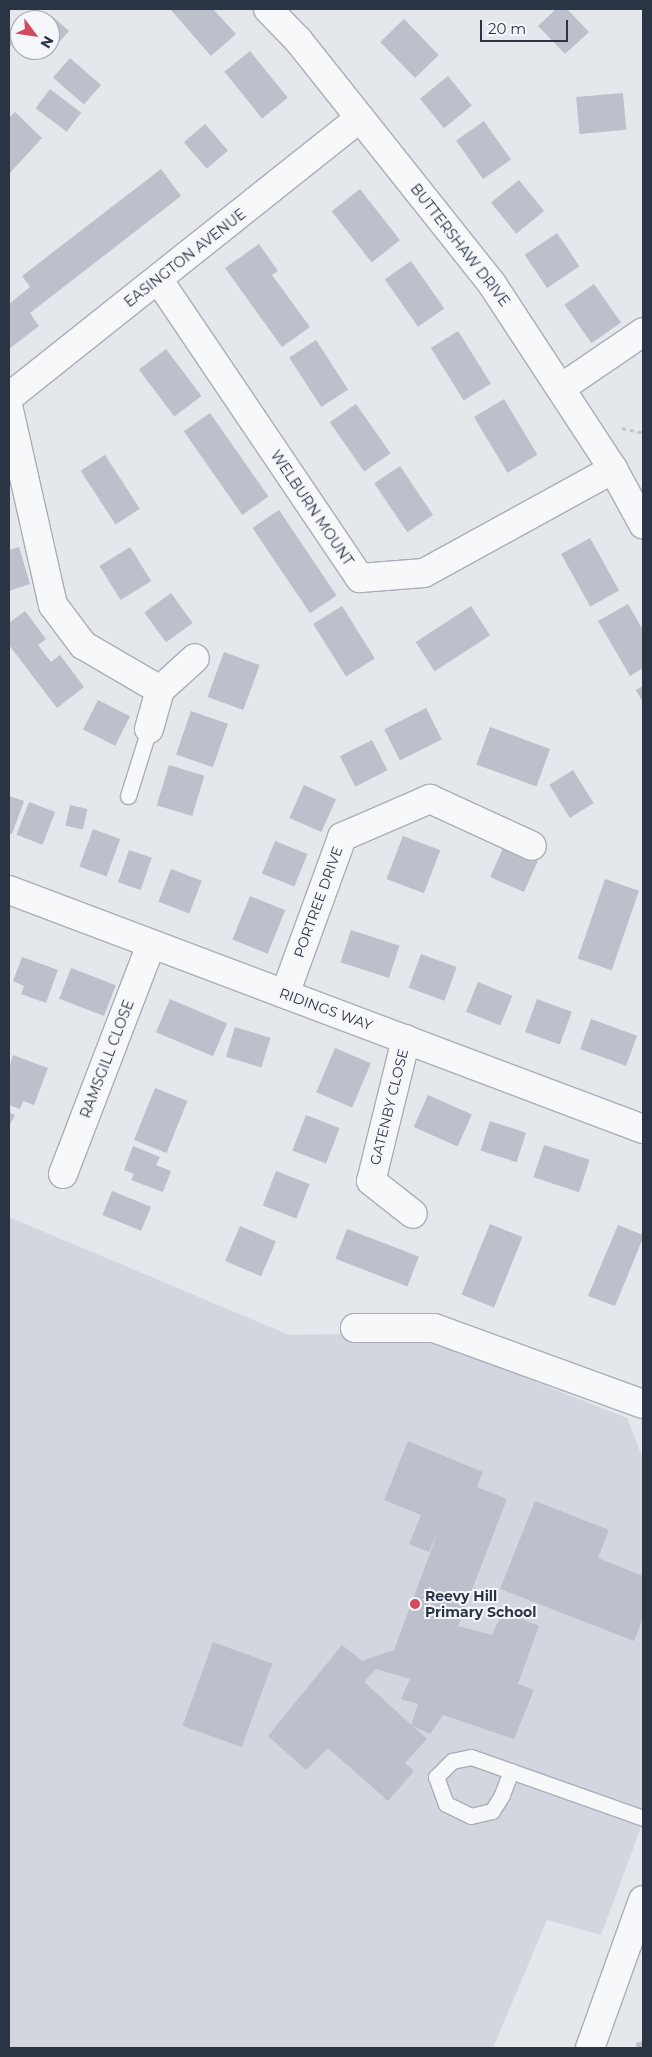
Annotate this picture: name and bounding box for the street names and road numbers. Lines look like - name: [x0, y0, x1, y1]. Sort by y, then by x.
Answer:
- street label: BUTTERSHAW DRIVE: [407, 181, 513, 309]
- street label: EASINGTON AVENUE: [121, 205, 249, 311]
- street label: WELBURN MOUNT: [267, 447, 357, 569]
- street label: PORTREE DRIVE: [290, 844, 346, 960]
- street label: RIDINGS WAY: [277, 984, 375, 1034]
- street label: RAMSGILL CLOSE: [77, 998, 137, 1120]
- street label: GATENBY CLOSE: [366, 1047, 412, 1167]

